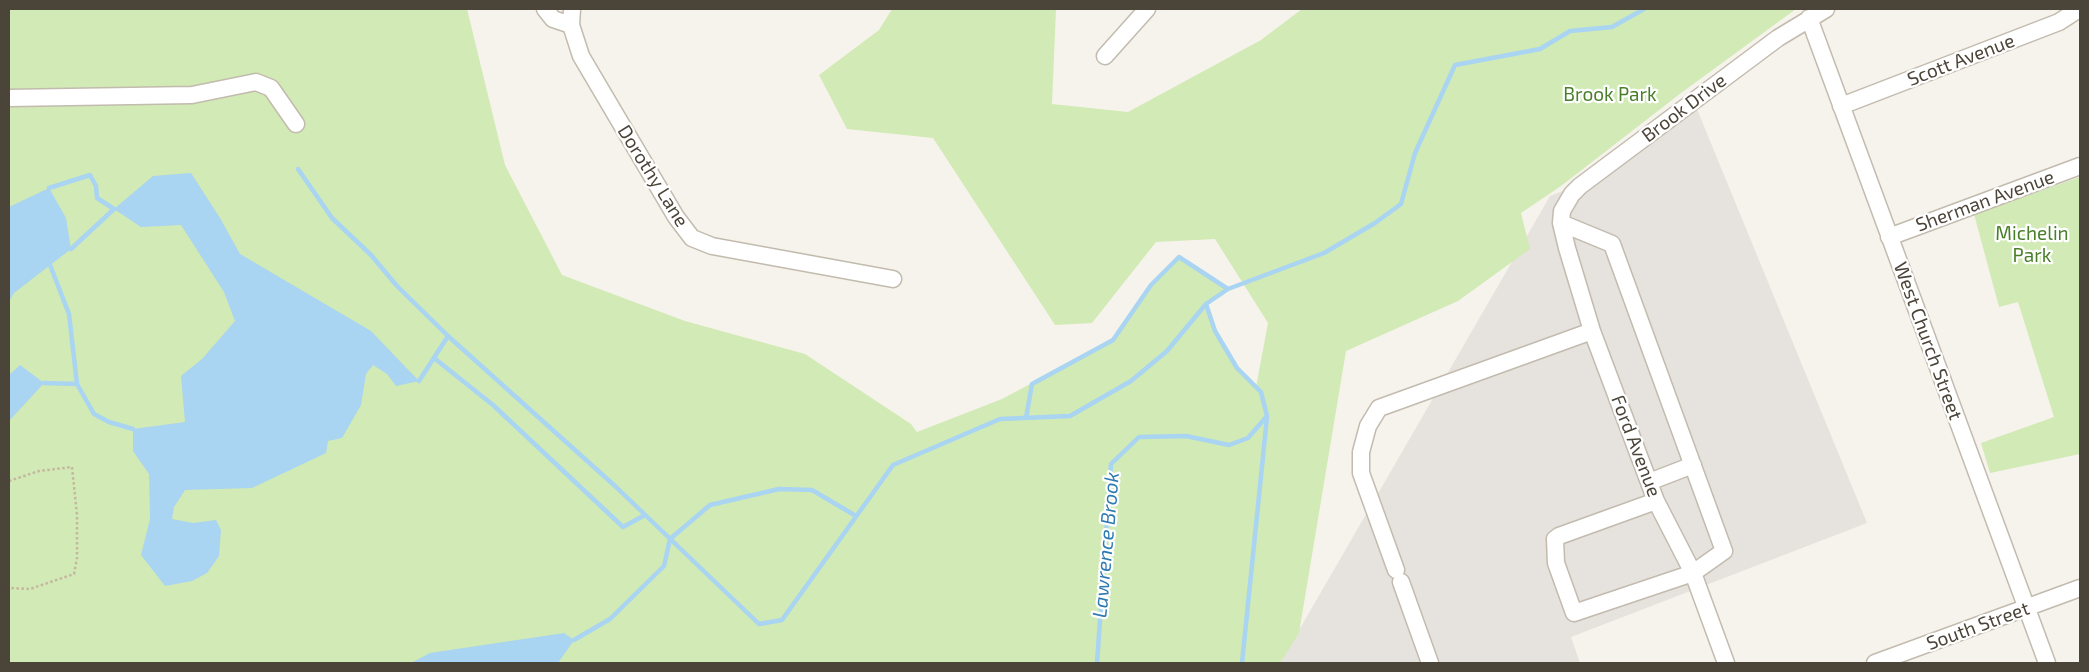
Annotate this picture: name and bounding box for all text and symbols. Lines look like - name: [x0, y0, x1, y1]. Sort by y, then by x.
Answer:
- street label: Scott Avenue: [1904, 29, 2018, 91]
- street label: Brook Drive: [1637, 69, 1731, 147]
- park label: Brook Park: [1563, 84, 1657, 106]
- street label: Dorothy Lane: [613, 121, 693, 231]
- street label: Sherman Avenue: [1913, 165, 2057, 237]
- park label: Michelin Park: [1995, 223, 2069, 267]
- street label: West Church Street: [1889, 259, 1967, 423]
- street label: Ford Avenue: [1606, 392, 1666, 500]
- water label: Lawrence Brook: [1088, 471, 1124, 619]
- street label: South Street: [1924, 597, 2032, 655]

